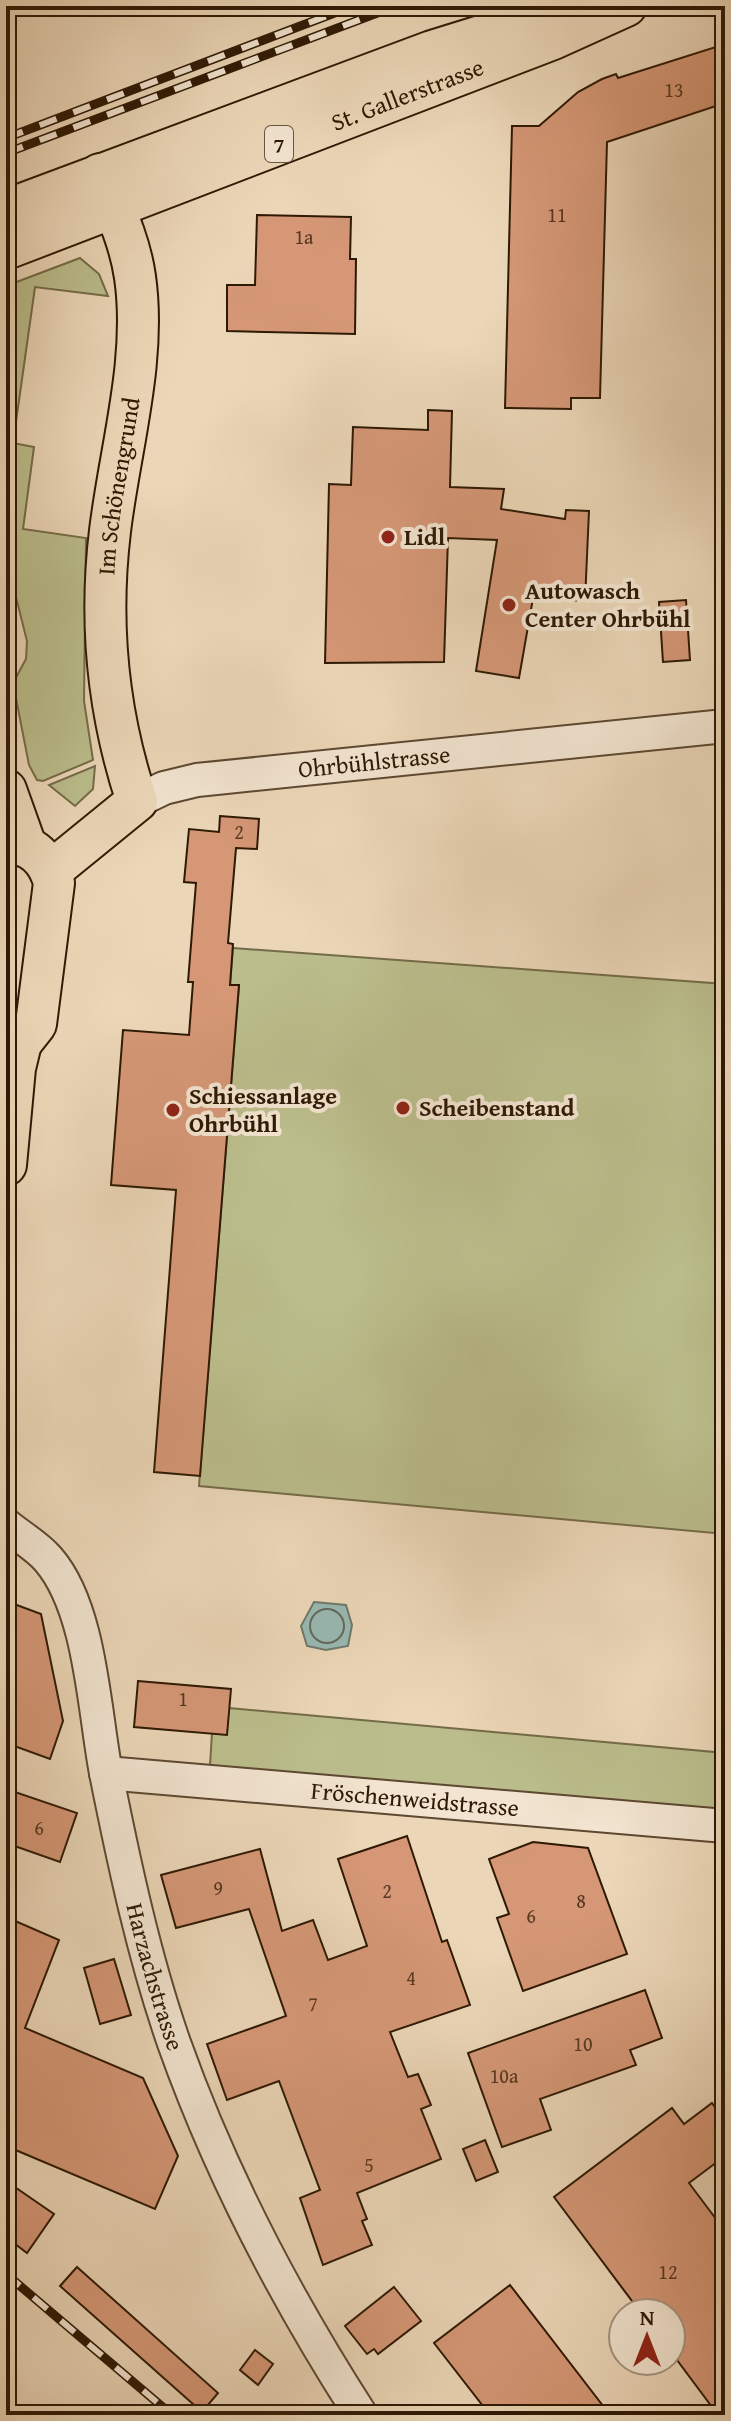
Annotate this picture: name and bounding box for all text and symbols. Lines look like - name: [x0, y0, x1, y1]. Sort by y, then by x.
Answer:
- street label: St. Gallerstrasse: [326, 49, 489, 140]
- house number: 13: [664, 75, 684, 104]
- road number: 7: [265, 126, 293, 162]
- house number: 11: [547, 200, 567, 229]
- house number: 1a: [294, 222, 314, 251]
- street label: Im Schönengrund: [88, 395, 149, 576]
- place label: Lidl: [404, 519, 446, 554]
- marker: Lidl: [379, 528, 397, 546]
- place label: Autowasch Center Ohrbühl: [525, 573, 691, 636]
- marker: Autowasch Center Ohrbühl: [500, 596, 518, 614]
- street label: Ohrbühlstrasse: [296, 736, 452, 787]
- house number: 2: [234, 817, 244, 846]
- place label: Schiessanlage Ohrbühl: [189, 1078, 337, 1141]
- place label: Scheibenstand: [419, 1090, 575, 1125]
- marker: Scheibenstand: [394, 1099, 412, 1117]
- marker: Schiessanlage Ohrbühl: [164, 1101, 182, 1119]
- house number: 1: [178, 1684, 188, 1713]
- street label: Fröschenweidstrasse: [309, 1773, 520, 1825]
- house number: 6: [34, 1813, 44, 1842]
- house number: 9: [213, 1873, 223, 1902]
- house number: 2: [382, 1876, 392, 1905]
- house number: 8: [576, 1886, 586, 1915]
- street label: Harzachstrasse: [118, 1899, 193, 2055]
- house number: 6: [526, 1901, 536, 1930]
- house number: 4: [406, 1963, 416, 1992]
- house number: 7: [308, 1989, 318, 2018]
- house number: 10: [573, 2029, 593, 2058]
- house number: 10a: [490, 2061, 519, 2090]
- house number: 5: [364, 2150, 374, 2179]
- house number: 12: [658, 2257, 678, 2286]
- north arrow: [607, 2297, 687, 2377]
- text: N: [640, 2301, 655, 2333]

